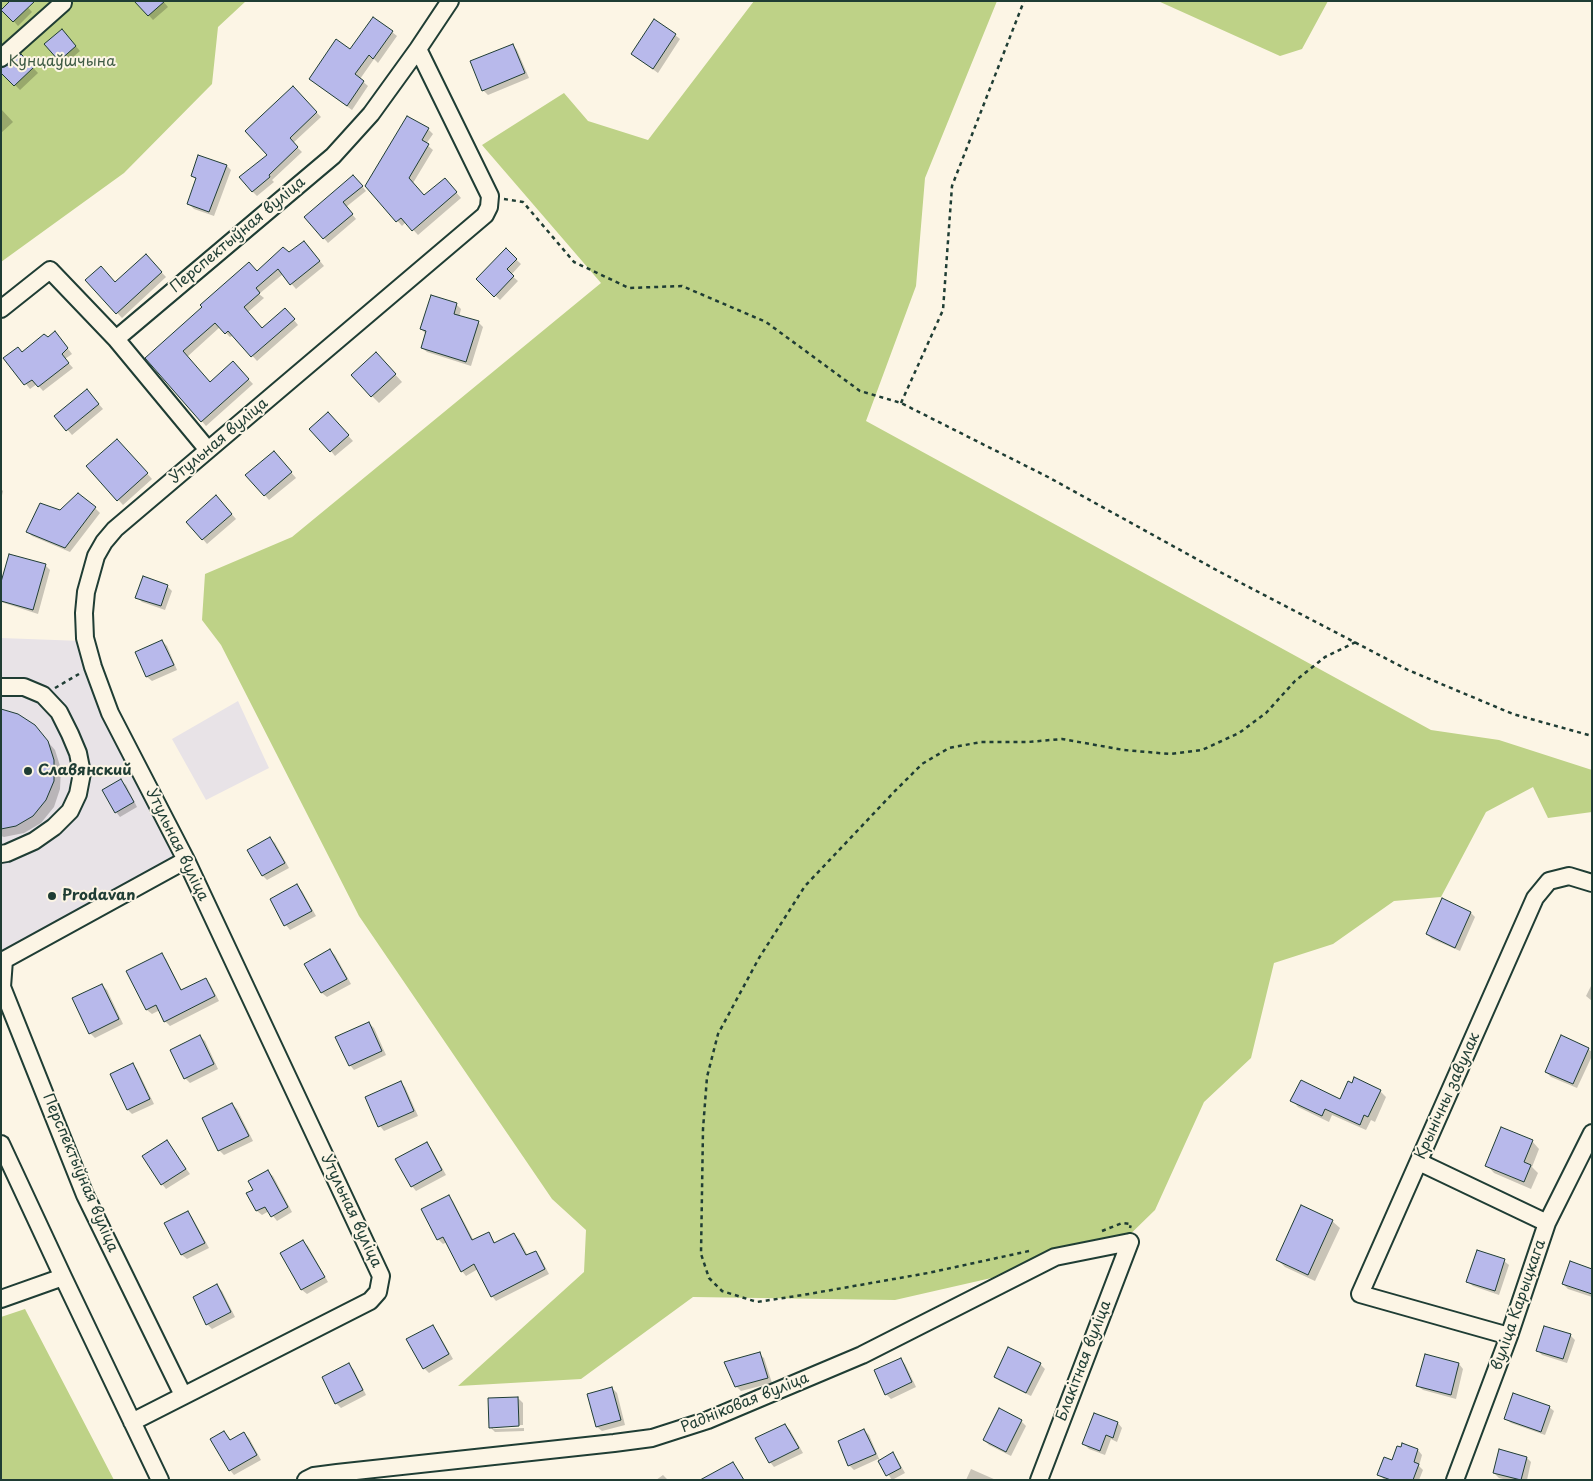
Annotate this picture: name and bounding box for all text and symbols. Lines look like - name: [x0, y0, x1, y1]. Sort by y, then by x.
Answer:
- park label: Кунцаўшчына: [9, 53, 115, 71]
- street label: Перспектыўная вуліца: [167, 173, 309, 297]
- street label: Утульная вуліца: [166, 395, 272, 487]
- place label: Славянский: [38, 762, 132, 780]
- marker: Славянский: [22, 765, 34, 777]
- street label: Утульная вуліца: [142, 786, 212, 904]
- place label: Prodavan: [62, 887, 135, 905]
- marker: Prodavan: [46, 890, 58, 902]
- street label: Крынічны завулак: [1412, 1030, 1484, 1162]
- street label: Перспектыўная вуліца: [38, 1091, 122, 1255]
- street label: Утульная вуліца: [317, 1151, 385, 1271]
- street label: вуліца Карыцкага: [1488, 1237, 1550, 1373]
- street label: Блакітная вуліца: [1053, 1298, 1115, 1424]
- street label: Радніковая вуліца: [678, 1369, 812, 1437]

